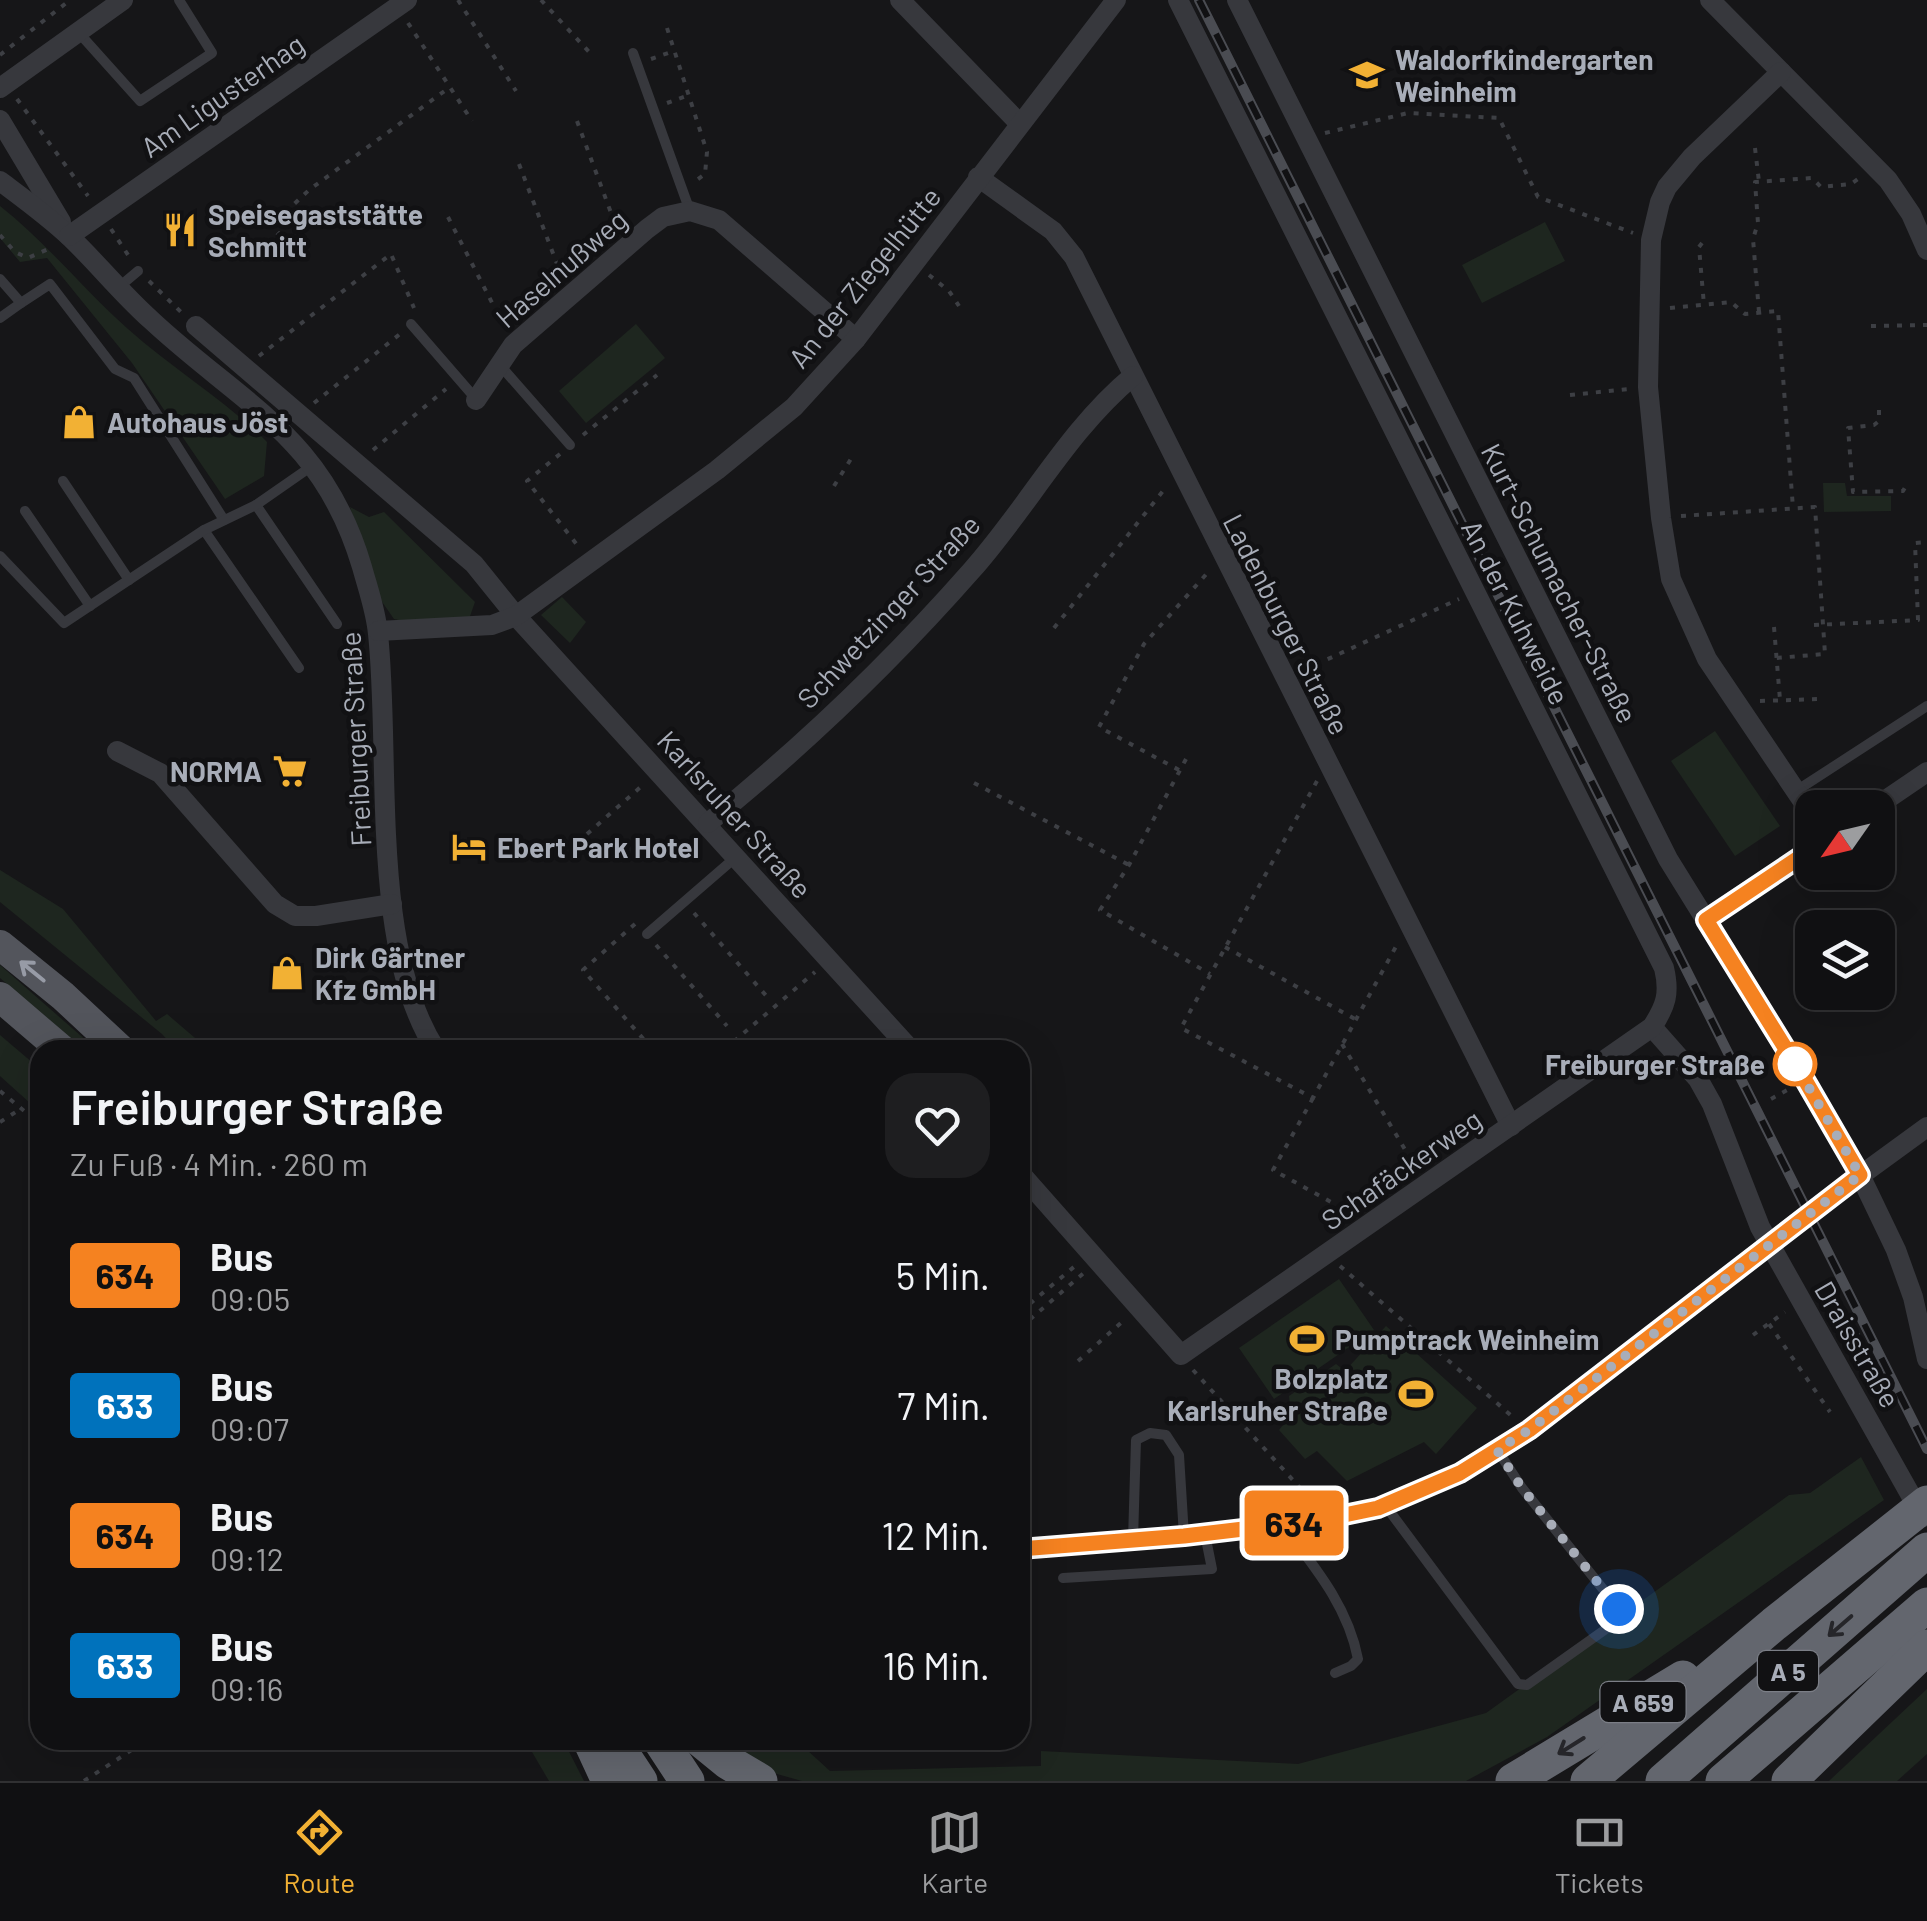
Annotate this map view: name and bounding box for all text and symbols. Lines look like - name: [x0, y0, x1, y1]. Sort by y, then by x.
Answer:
- street label: Am Ligusterhag: [134, 26, 310, 164]
- place label: Waldorfkindergarten Weinheim: [1395, 42, 1653, 108]
- school or university icon: Waldorfkindergarten Weinheim: [1348, 56, 1386, 94]
- street label: An der Ziegelhütte: [781, 180, 947, 374]
- place label: Speisegaststätte Schmitt: [208, 197, 423, 263]
- street label: Haselnußweg: [488, 202, 634, 334]
- restaurant icon: Speisegaststätte Schmitt: [161, 211, 199, 249]
- shop icon: Autohaus Jöst: [60, 403, 98, 441]
- place label: Autohaus Jöst: [107, 405, 288, 439]
- street label: Kurt-Schumacher-Straße: [1475, 438, 1645, 728]
- street label: Schwetzinger Straße: [790, 507, 986, 715]
- street label: Ladenburger Straße: [1217, 508, 1357, 740]
- street label: An der Kuhweide: [1455, 514, 1577, 710]
- street label: Freiburger Straße: [332, 631, 378, 847]
- street label: Karlsruher Straße: [651, 723, 819, 905]
- supermarket icon: NORMA: [271, 752, 309, 790]
- place label: NORMA: [170, 754, 262, 788]
- north arrow: [1795, 790, 1895, 890]
- map controls: [1795, 790, 1895, 1010]
- hotel icon: Ebert Park Hotel: [450, 828, 488, 866]
- place label: Ebert Park Hotel: [497, 830, 699, 864]
- button: layers: [1795, 910, 1895, 1010]
- place label: Dirk Gärtner Kfz GmbH: [315, 940, 466, 1006]
- shop icon: Dirk Gärtner Kfz GmbH: [268, 954, 306, 992]
- one-way arrow: [19, 960, 45, 982]
- marker: Freiburger Straße: [1774, 1043, 1816, 1085]
- place label: Freiburger Straße: [1545, 1047, 1765, 1081]
- button: heart: [885, 1073, 990, 1178]
- text: Freiburger Straße: [70, 1077, 444, 1135]
- street label: Schafäckerweg: [1315, 1101, 1487, 1237]
- text: Zu Fuß · 4 Min. · 260 m: [70, 1144, 368, 1182]
- text: Bus: [210, 1233, 273, 1279]
- text: 5 Min.: [896, 1252, 990, 1298]
- text: 634: [96, 1254, 154, 1296]
- street label: Draisstraße: [1808, 1275, 1908, 1413]
- text: 09:05: [210, 1279, 290, 1317]
- sports icon: Pumptrack Weinheim: [1288, 1320, 1326, 1358]
- place label: Pumptrack Weinheim: [1335, 1322, 1599, 1356]
- place label: Bolzplatz Karlsruher Straße: [1167, 1361, 1388, 1427]
- text: Bus: [210, 1363, 273, 1409]
- sports icon: Bolzplatz Karlsruher Straße: [1397, 1375, 1435, 1413]
- text: 7 Min.: [897, 1382, 990, 1428]
- text: 633: [97, 1384, 153, 1426]
- text: 09:07: [210, 1409, 289, 1447]
- line badge: 634: [1236, 1490, 1352, 1556]
- text: Bus: [210, 1493, 273, 1539]
- text: 634: [1265, 1502, 1323, 1544]
- text: 12 Min.: [882, 1512, 990, 1558]
- text: 634: [96, 1514, 154, 1556]
- text: 09:12: [210, 1539, 284, 1577]
- your location: [1594, 1584, 1644, 1634]
- one-way arrow: [1828, 1614, 1854, 1636]
- text: Bus: [210, 1623, 273, 1669]
- text: 16 Min.: [882, 1642, 990, 1688]
- text: 633: [97, 1644, 153, 1686]
- road number: A 5: [1758, 1651, 1818, 1691]
- text: 09:16: [210, 1669, 283, 1707]
- road number: A 659: [1600, 1682, 1686, 1722]
- one-way arrow: [1557, 1736, 1585, 1757]
- tab: Route: [283, 1805, 355, 1899]
- tab: Karte: [922, 1805, 988, 1899]
- tab: Tickets: [1555, 1805, 1644, 1899]

